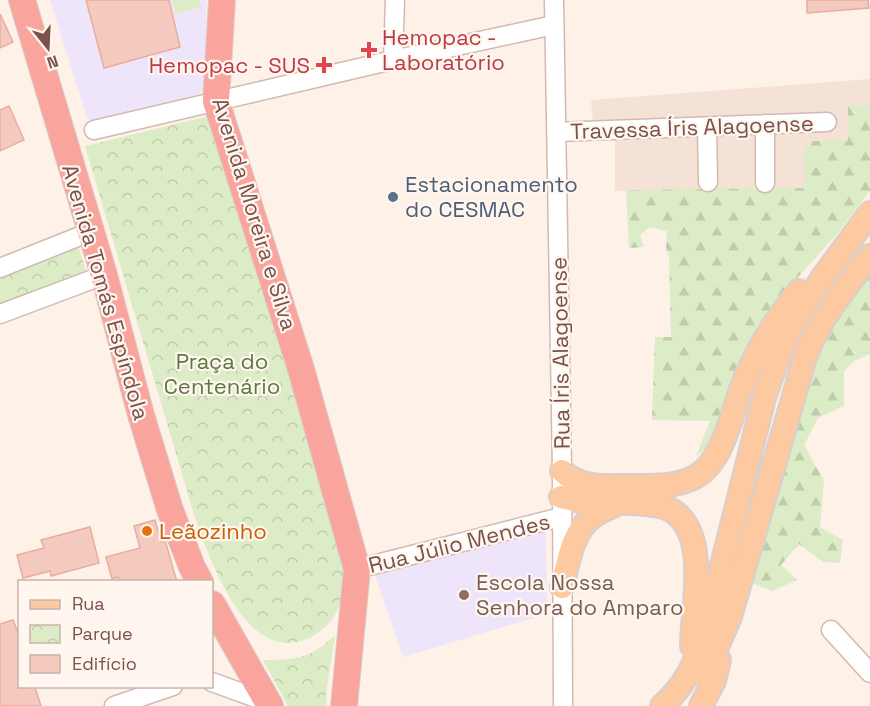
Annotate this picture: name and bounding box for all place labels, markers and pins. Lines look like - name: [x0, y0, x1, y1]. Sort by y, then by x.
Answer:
- place label: Hemopac - Laboratório: [382, 23, 505, 76]
- marker: Hemopac - Laboratório: [360, 41, 378, 59]
- place label: Hemopac - SUS: [149, 51, 310, 79]
- marker: Hemopac - SUS: [315, 56, 333, 74]
- place label: Estacionamento do CESMAC: [405, 170, 578, 223]
- marker: Estacionamento do CESMAC: [386, 190, 400, 204]
- place label: Leãozinho: [159, 517, 267, 545]
- marker: Leãozinho: [140, 524, 154, 538]
- place label: Escola Nossa Senhora do Amparo: [476, 568, 684, 621]
- marker: Escola Nossa Senhora do Amparo: [457, 588, 471, 602]

